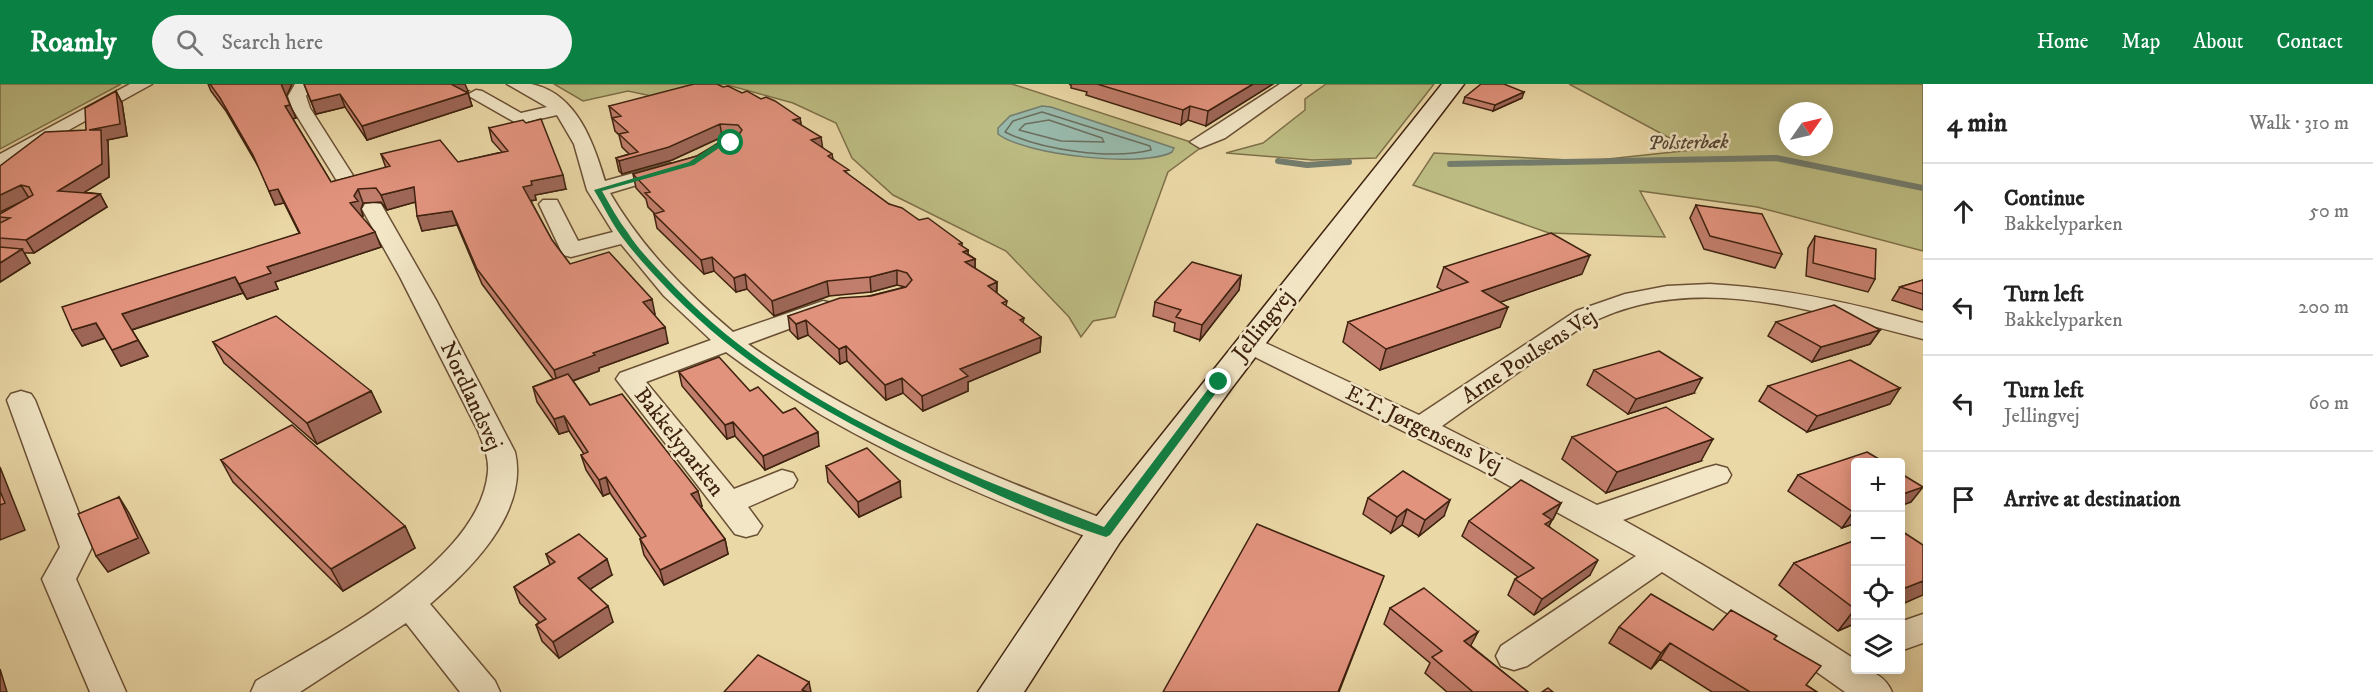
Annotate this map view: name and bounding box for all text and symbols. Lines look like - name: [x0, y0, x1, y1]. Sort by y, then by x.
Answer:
- search box: [152, 15, 572, 69]
- text: Roamly: [30, 25, 116, 60]
- icon: search: [173, 26, 206, 59]
- text: Search here: [221, 29, 323, 56]
- text: Home: [2037, 29, 2089, 55]
- text: Map: [2122, 29, 2160, 55]
- text: About: [2193, 29, 2244, 55]
- text: Contact: [2277, 29, 2343, 55]
- north arrow: [1779, 102, 1833, 156]
- text: 4 min: [1947, 107, 2007, 140]
- text: Walk · 310 m: [2249, 111, 2349, 136]
- route start: [717, 129, 743, 155]
- water label: Polsterbæk: [1647, 130, 1729, 156]
- text: Continue: [2004, 185, 2085, 212]
- icon: ahead: [1947, 195, 1980, 228]
- text: 50 m: [2309, 199, 2349, 224]
- text: Bakkelyparken: [2004, 212, 2123, 237]
- text: Turn left: [2004, 281, 2084, 308]
- street label: Jellingvej: [1226, 284, 1299, 368]
- icon: left: [1947, 291, 1980, 324]
- text: 200 m: [2298, 295, 2349, 320]
- street label: Arne Poulsens Vej: [1457, 302, 1601, 410]
- text: Bakkelyparken: [2004, 308, 2123, 333]
- street label: Nordlandsvej: [434, 337, 508, 455]
- route end: [1205, 368, 1231, 394]
- text: Turn left: [2004, 377, 2084, 404]
- street label: E.T. Jørgensens Vej: [1341, 379, 1507, 479]
- street label: Bakkelyparken: [628, 382, 730, 502]
- icon: left: [1947, 387, 1980, 420]
- text: 60 m: [2309, 391, 2349, 416]
- text: Jellingvej: [2004, 404, 2080, 429]
- map controls: [1851, 458, 1905, 674]
- button: +: [1851, 458, 1905, 512]
- icon: arrive: [1947, 483, 1980, 516]
- text: Arrive at destination: [2004, 486, 2181, 513]
- button: −: [1851, 512, 1905, 566]
- button: locate: [1851, 566, 1905, 620]
- button: layers: [1851, 620, 1905, 674]

